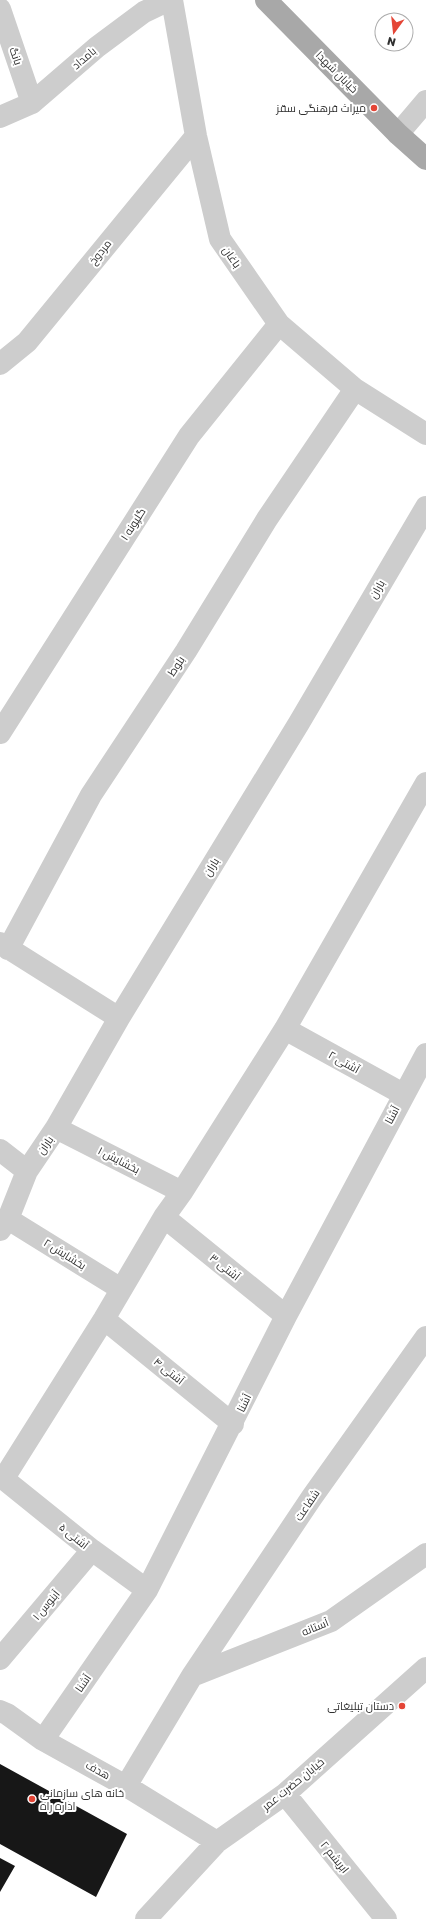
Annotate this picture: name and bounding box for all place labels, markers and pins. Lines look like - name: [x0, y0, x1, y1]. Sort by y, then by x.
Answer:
- place label: میراث فرهنگی سقز: [275, 101, 366, 115]
- marker: میراث فرهنگی سقز: [369, 103, 379, 113]
- place label: دستان تبلیغاتی: [327, 1699, 394, 1713]
- marker: دستان تبلیغاتی: [397, 1701, 407, 1711]
- place label: خانه های سازمانی اداره راه: [40, 1786, 124, 1813]
- marker: خانه های سازمانی اداره راه: [27, 1794, 37, 1804]

